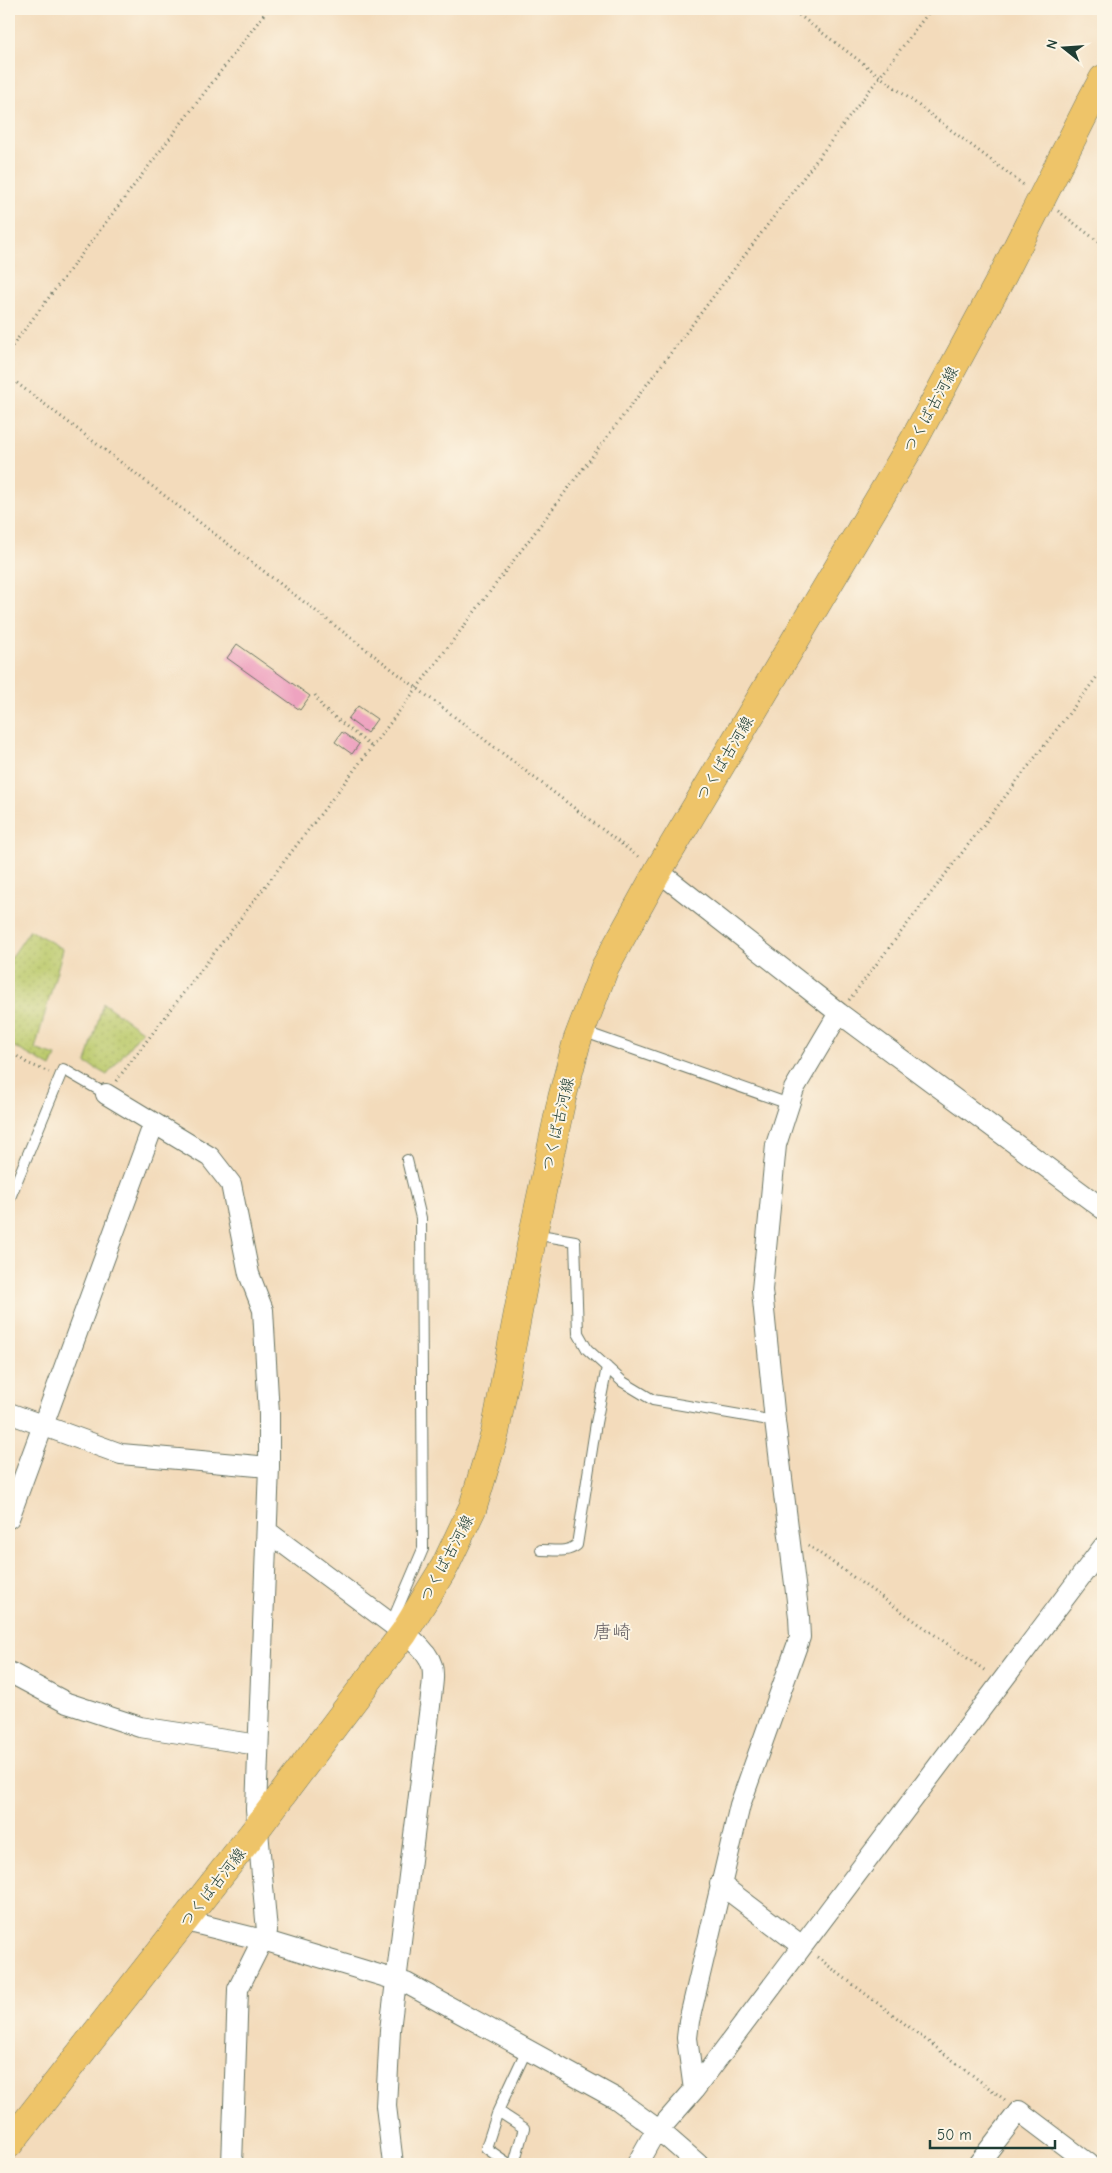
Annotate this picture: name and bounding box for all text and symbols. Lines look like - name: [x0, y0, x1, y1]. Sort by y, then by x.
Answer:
- north arrow: [1040, 22, 1090, 72]
- text: N: [1043, 37, 1062, 51]
- street label: つくば古河線: [900, 363, 962, 456]
- street label: つくば古河線: [692, 713, 757, 804]
- street label: つくば古河線: [538, 1075, 578, 1173]
- street label: つくば古河線: [416, 1512, 477, 1605]
- district label: 唐崎: [593, 1621, 631, 1643]
- street label: つくば古河線: [176, 1844, 249, 1931]
- scale bar: [930, 2118, 1054, 2150]
- text: 50 m: [937, 2126, 972, 2144]

